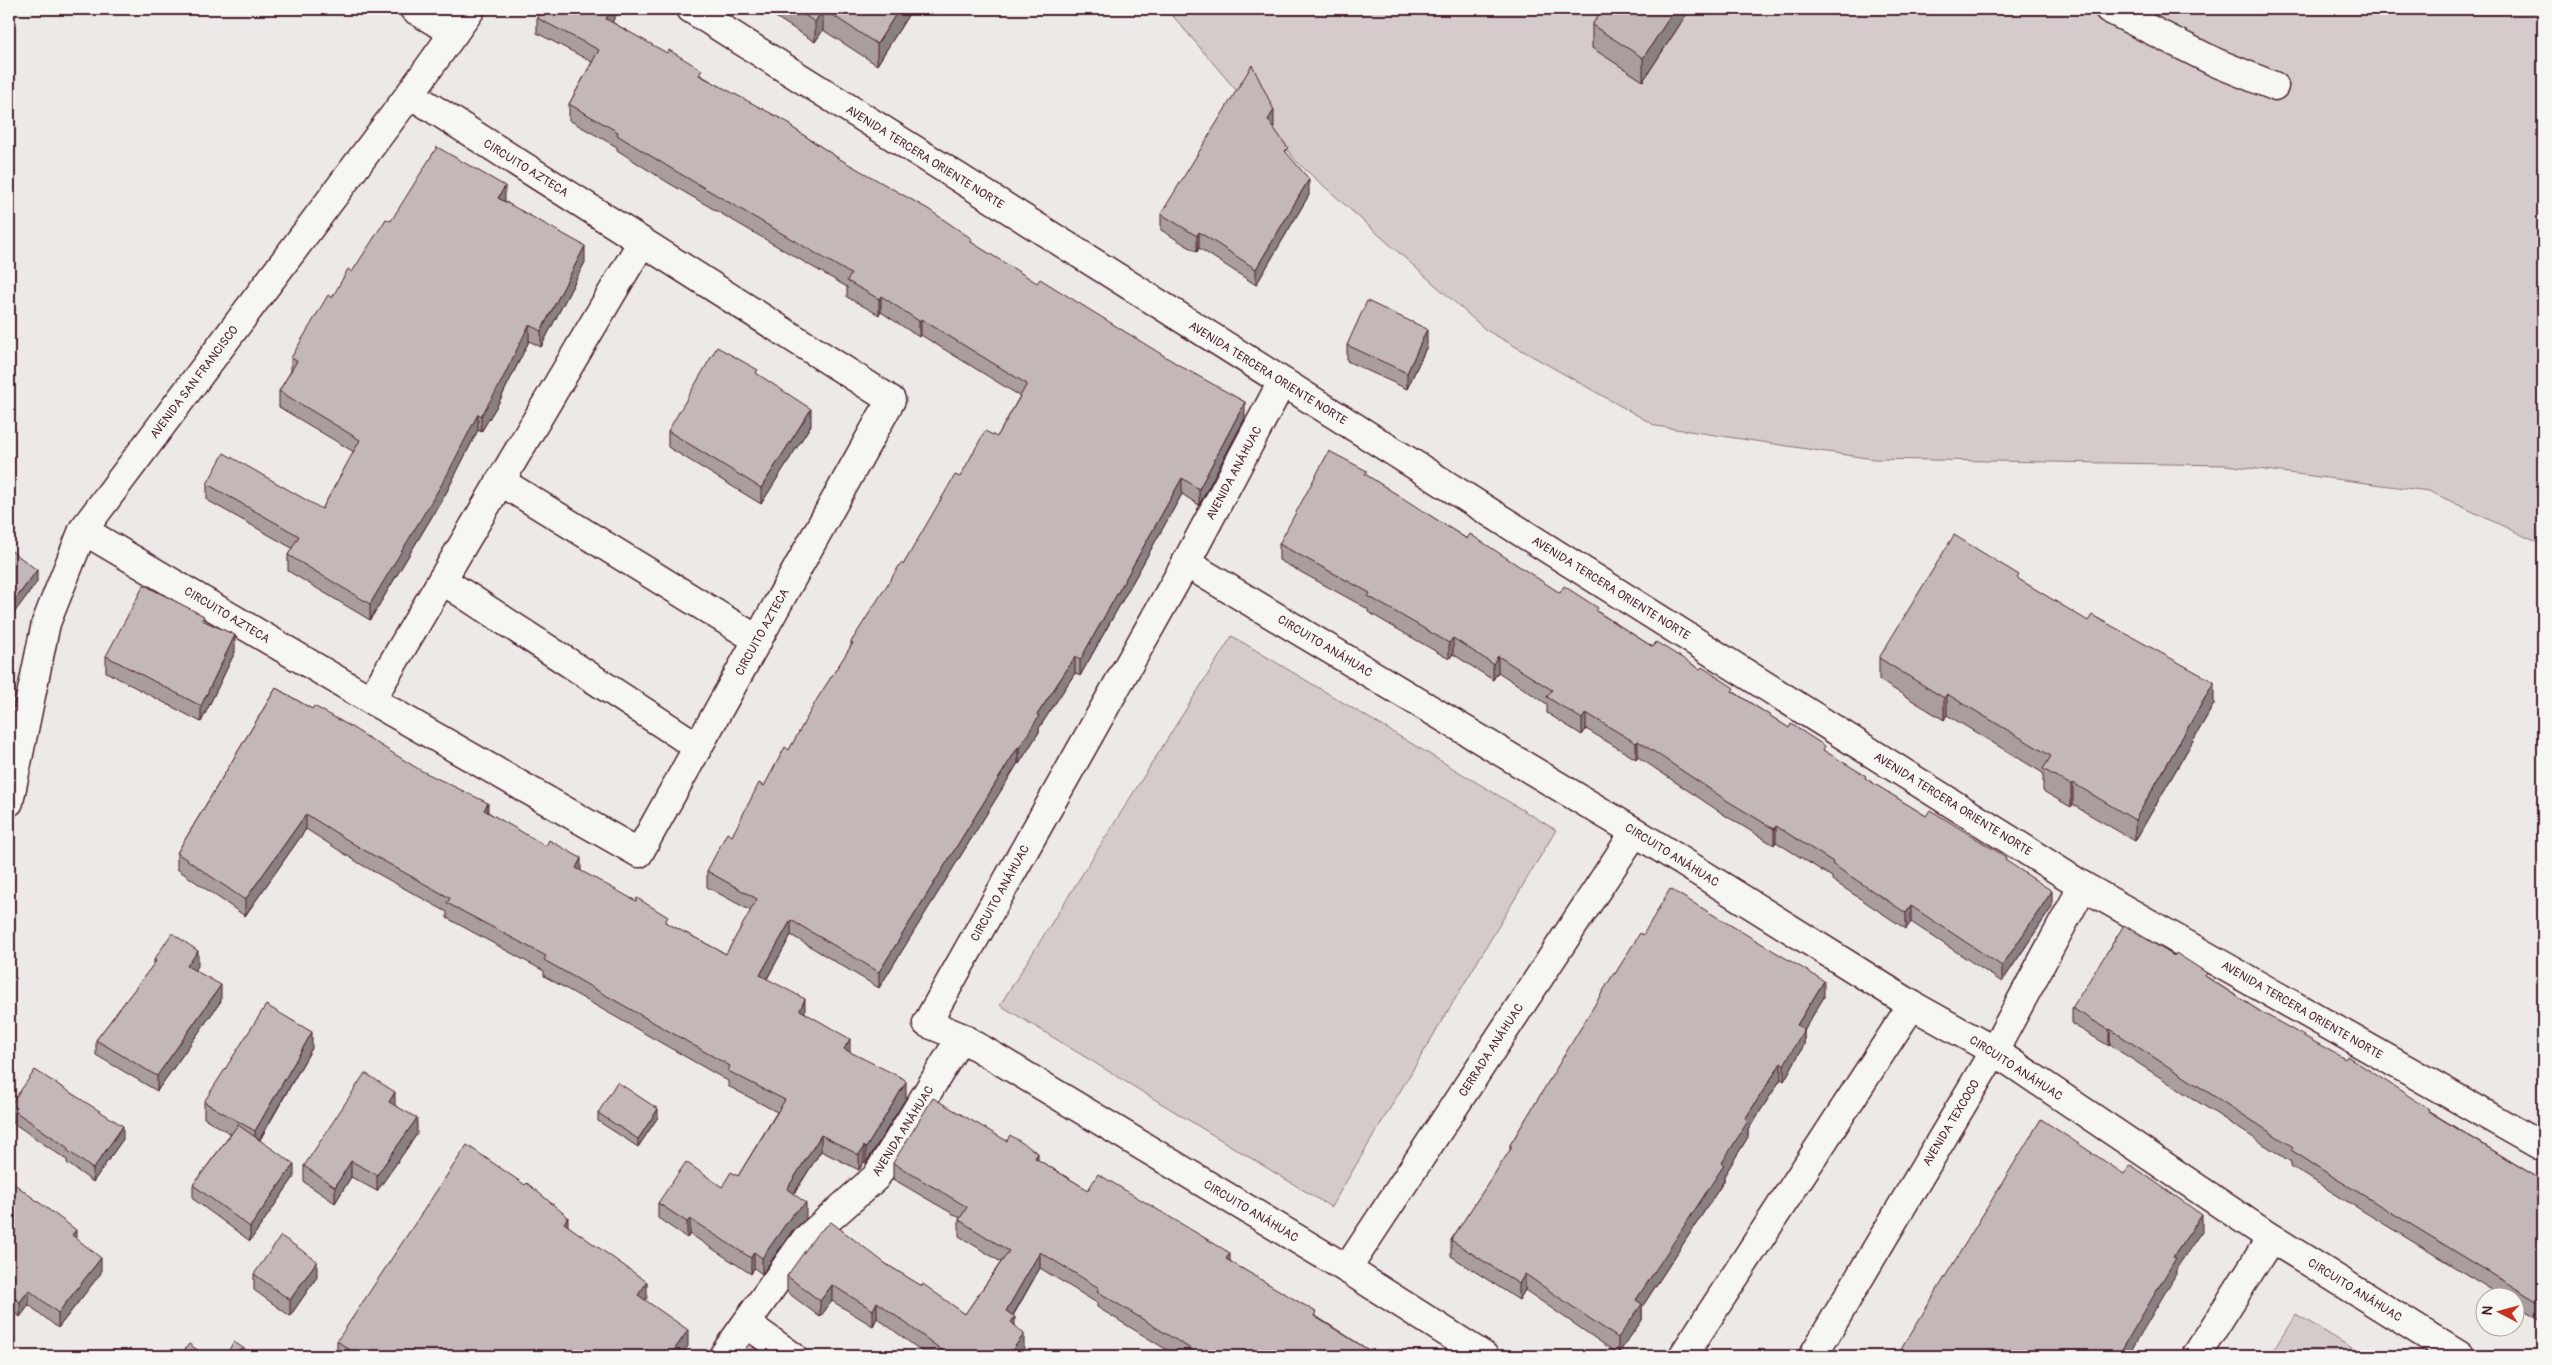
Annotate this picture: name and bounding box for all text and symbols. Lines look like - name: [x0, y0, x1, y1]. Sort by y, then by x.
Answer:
- street label: AVENIDA TERCERA ORIENTE NORTE: [843, 102, 1007, 212]
- street label: CIRCUITO AZTECA: [480, 136, 571, 201]
- street label: AVENIDA TERCERA ORIENTE NORTE: [1186, 318, 1350, 428]
- street label: AVENIDA SAN FRANCISCO: [147, 323, 242, 442]
- street label: AVENIDA ANÁHUAC: [1203, 423, 1265, 523]
- street label: AVENIDA TERCERA ORIENTE NORTE: [1529, 533, 1693, 643]
- street label: CIRCUITO AZTECA: [181, 584, 273, 647]
- street label: CIRCUITO AZTECA: [732, 586, 793, 678]
- street label: CIRCUITO ANÁHUAC: [1275, 611, 1375, 681]
- street label: AVENIDA TERCERA ORIENTE NORTE: [1871, 749, 2035, 859]
- street label: CIRCUITO ANÁHUAC: [1622, 820, 1722, 890]
- street label: CIRCUITO ANÁHUAC: [967, 842, 1033, 944]
- street label: AVENIDA TERCERA ORIENTE NORTE: [2218, 958, 2385, 1063]
- street label: CERRADA ANÁHUAC: [1455, 1000, 1527, 1100]
- street label: CIRCUITO ANÁHUAC: [1966, 1032, 2066, 1104]
- street label: AVENIDA TEXCOCO: [1920, 1077, 1983, 1169]
- street label: AVENIDA ANÁHUAC: [869, 1083, 937, 1179]
- street label: CIRCUITO ANÁHUAC: [1201, 1176, 1301, 1246]
- street label: CIRCUITO ANÁHUAC: [2305, 1255, 2405, 1325]
- north arrow: [2474, 1288, 2524, 1338]
- text: N: [2479, 1305, 2497, 1316]

